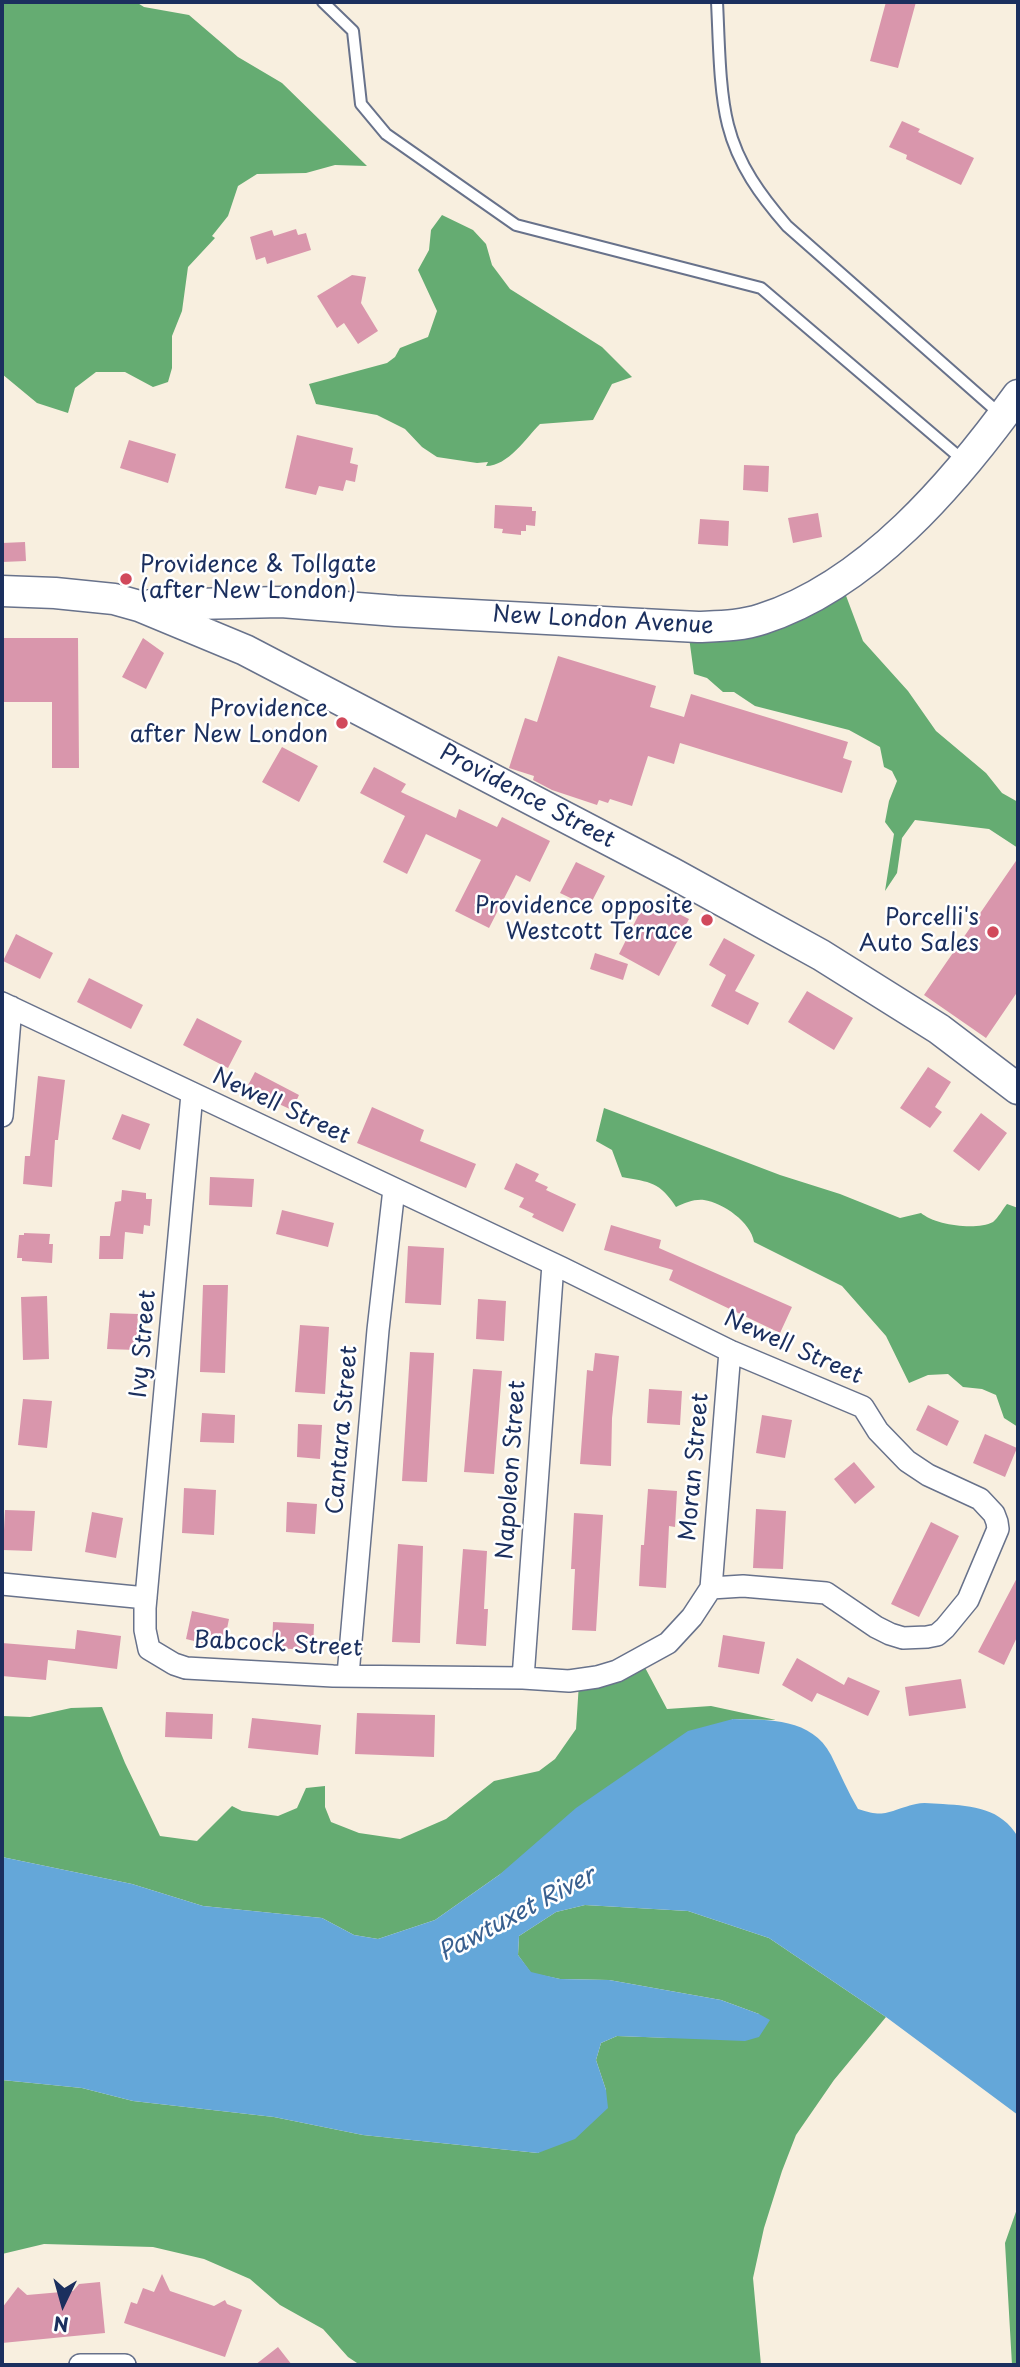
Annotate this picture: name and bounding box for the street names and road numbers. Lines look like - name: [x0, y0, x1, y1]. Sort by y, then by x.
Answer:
- street label: New London Avenue: [492, 601, 714, 641]
- street label: Providence Street: [435, 739, 619, 855]
- street label: Newell Street: [208, 1063, 354, 1151]
- street label: Ivy Street: [126, 1289, 162, 1399]
- street label: Newell Street: [720, 1305, 866, 1391]
- street label: Cantara Street: [322, 1344, 364, 1516]
- street label: Napoleon Street: [492, 1380, 532, 1560]
- street label: Moran Street: [675, 1392, 715, 1542]
- street label: Babcock Street: [193, 1627, 363, 1663]

